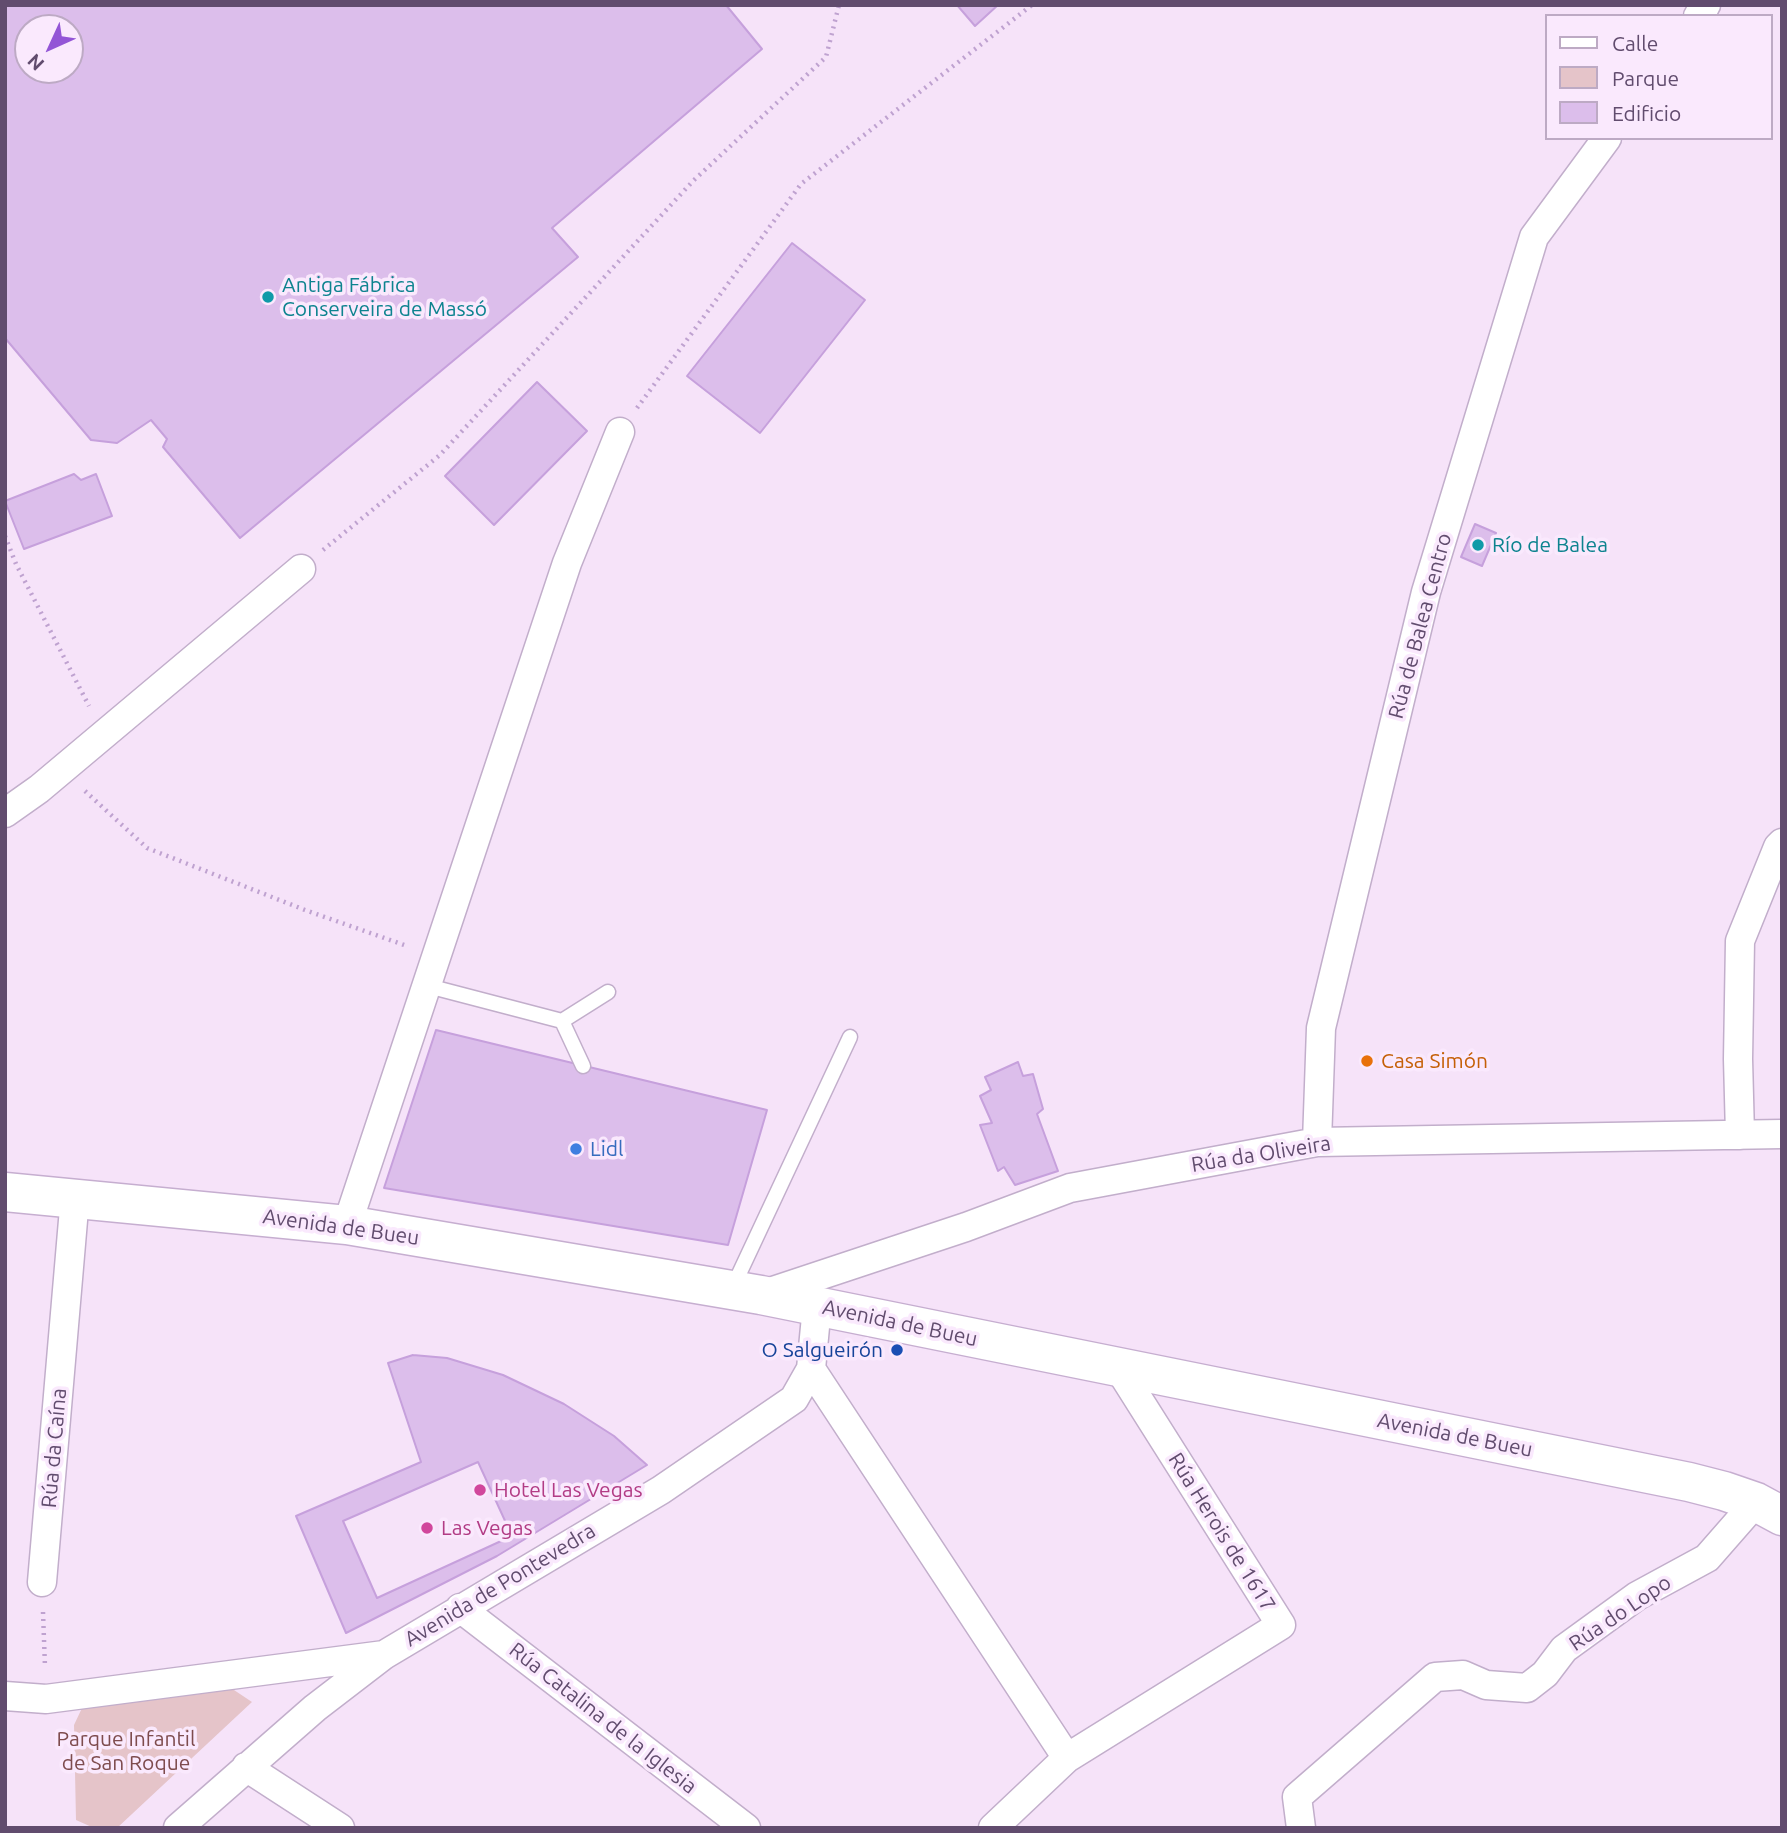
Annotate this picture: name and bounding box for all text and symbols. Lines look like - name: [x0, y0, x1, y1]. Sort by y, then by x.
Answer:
- north arrow: [14, 14, 84, 84]
- legend: [1546, 14, 1773, 140]
- text: Calle: [1612, 31, 1658, 55]
- text: N: [23, 50, 48, 75]
- text: Parque: [1612, 66, 1679, 90]
- text: Edificio: [1612, 101, 1681, 125]
- place label: Antiga Fábrica Conserveira de Massó: [282, 272, 487, 322]
- marker: Antiga Fábrica Conserveira de Massó: [260, 289, 276, 305]
- street label: Rúa de Balea Centro: [1383, 530, 1457, 722]
- place label: Río de Balea: [1492, 532, 1608, 558]
- marker: Río de Balea: [1470, 537, 1486, 553]
- place label: Casa Simón: [1381, 1048, 1488, 1074]
- marker: Casa Simón: [1359, 1053, 1375, 1069]
- street label: Rúa da Oliveira: [1189, 1131, 1333, 1177]
- place label: Lidl: [590, 1136, 624, 1162]
- marker: Lidl: [568, 1141, 584, 1157]
- street label: Avenida de Bueu: [261, 1204, 421, 1250]
- street label: Avenida de Bueu: [820, 1294, 980, 1352]
- place label: O Salgueirón: [762, 1337, 883, 1363]
- marker: O Salgueirón: [889, 1342, 905, 1358]
- street label: Rúa da Caína: [36, 1387, 72, 1509]
- street label: Avenida de Bueu: [1375, 1408, 1535, 1462]
- street label: Rúa Herois de 1617: [1163, 1448, 1281, 1616]
- place label: Hotel Las Vegas: [494, 1477, 643, 1503]
- marker: Hotel Las Vegas: [472, 1482, 488, 1498]
- place label: Las Vegas: [441, 1515, 533, 1541]
- street label: Avenida de Pontevedra: [400, 1518, 600, 1652]
- marker: Las Vegas: [419, 1520, 435, 1536]
- street label: Rúa do Lopo: [1564, 1570, 1676, 1656]
- street label: Rúa Catalina de la Iglesia: [504, 1637, 702, 1799]
- park label: Parque Infantil de San Roque: [57, 1726, 195, 1776]

